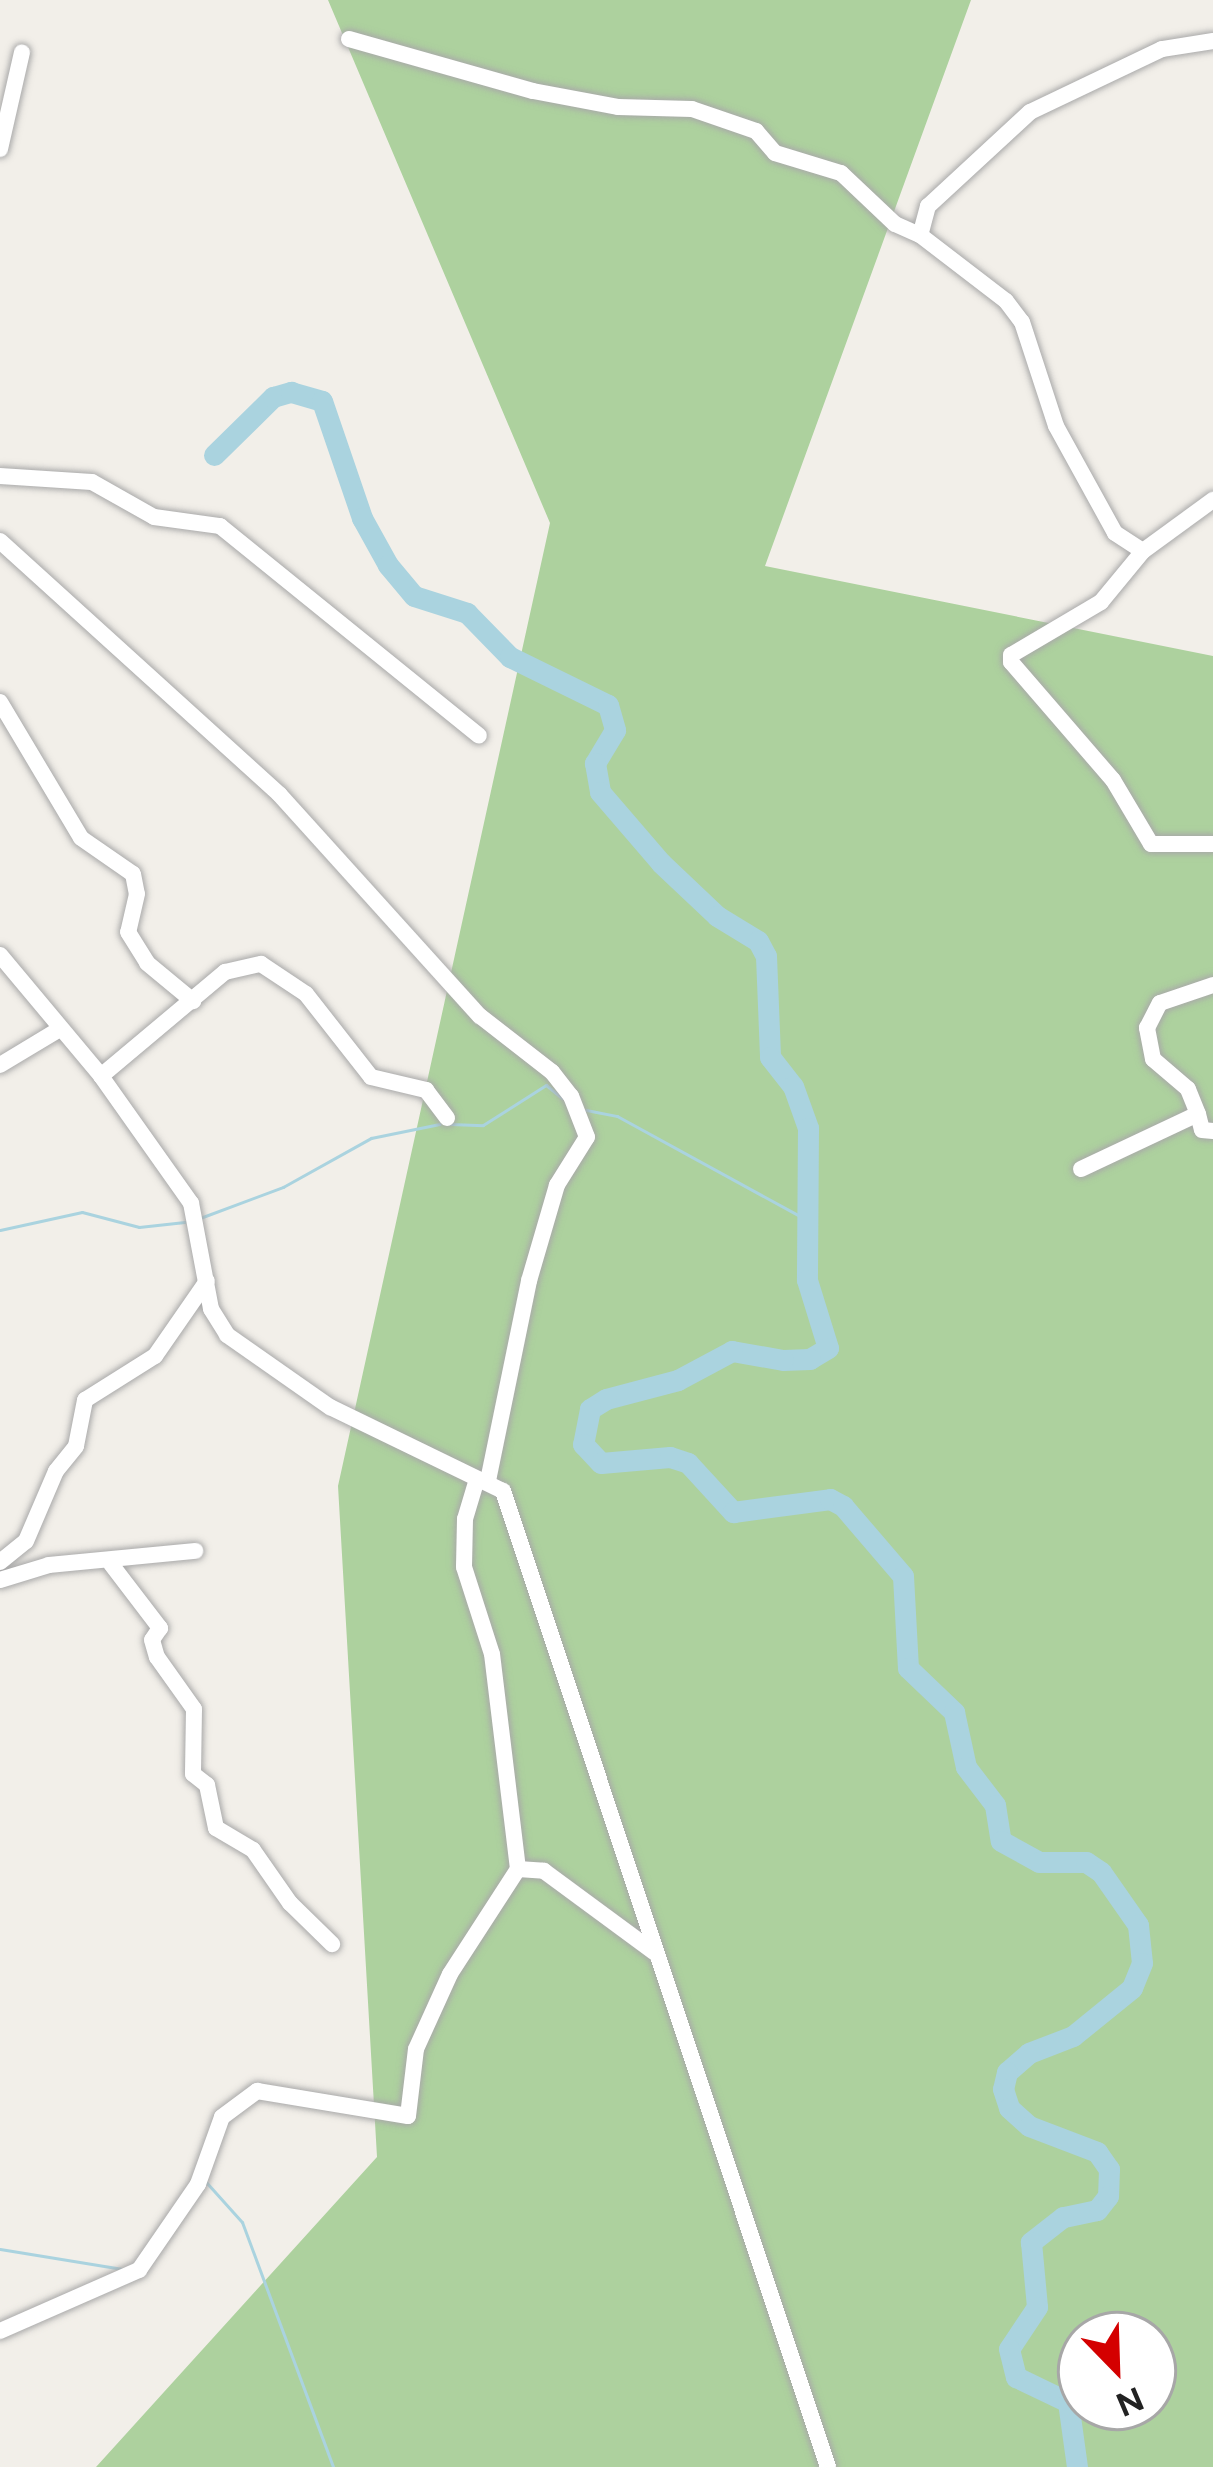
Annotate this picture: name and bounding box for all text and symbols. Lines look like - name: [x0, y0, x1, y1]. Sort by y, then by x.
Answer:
- north arrow: [1057, 2311, 1177, 2431]
- text: N: [1111, 2379, 1149, 2425]

